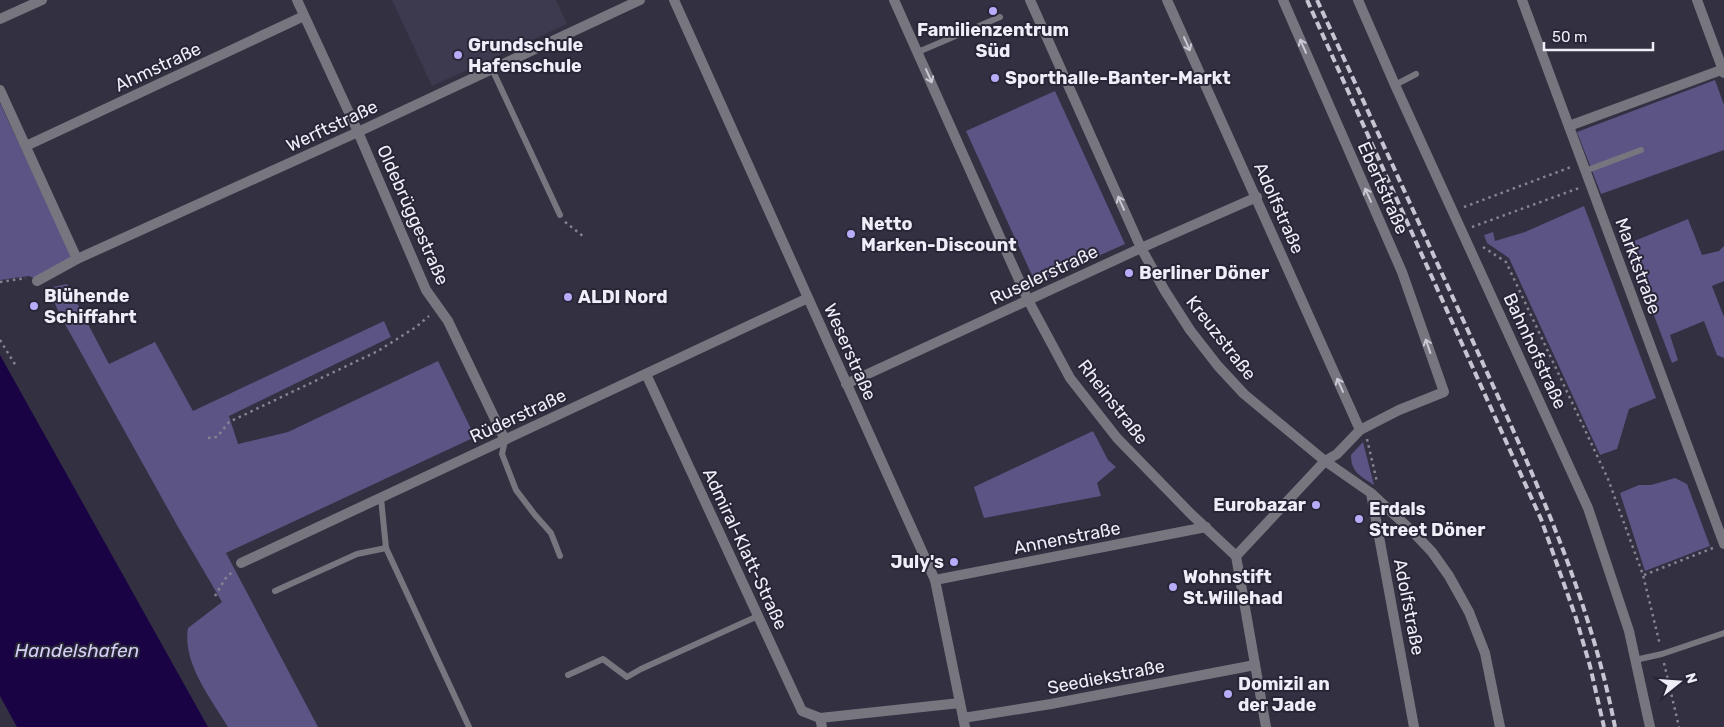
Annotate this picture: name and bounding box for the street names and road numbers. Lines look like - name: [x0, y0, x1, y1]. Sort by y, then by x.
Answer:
- street label: Ahmstraße: [111, 37, 205, 97]
- street label: Werftstraße: [283, 95, 381, 157]
- street label: Ebertstraße: [1353, 138, 1413, 238]
- street label: Oldebrüggestraße: [372, 142, 454, 288]
- street label: Adolfstraße: [1249, 159, 1309, 257]
- street label: Marktstraße: [1610, 215, 1666, 317]
- street label: Ruselerstraße: [986, 240, 1102, 310]
- street label: Bahnhofstraße: [1499, 290, 1571, 412]
- street label: Kreuzstraße: [1181, 291, 1261, 385]
- street label: Weserstraße: [819, 300, 881, 404]
- street label: Rheinstraße: [1073, 355, 1153, 449]
- street label: Rüderstraße: [466, 384, 570, 448]
- street label: Admiral-Klatt-Straße: [698, 465, 792, 633]
- street label: Annenstraße: [1012, 517, 1122, 559]
- street label: Adolfstraße: [1389, 557, 1429, 657]
- street label: Seediekstraße: [1045, 655, 1167, 699]

